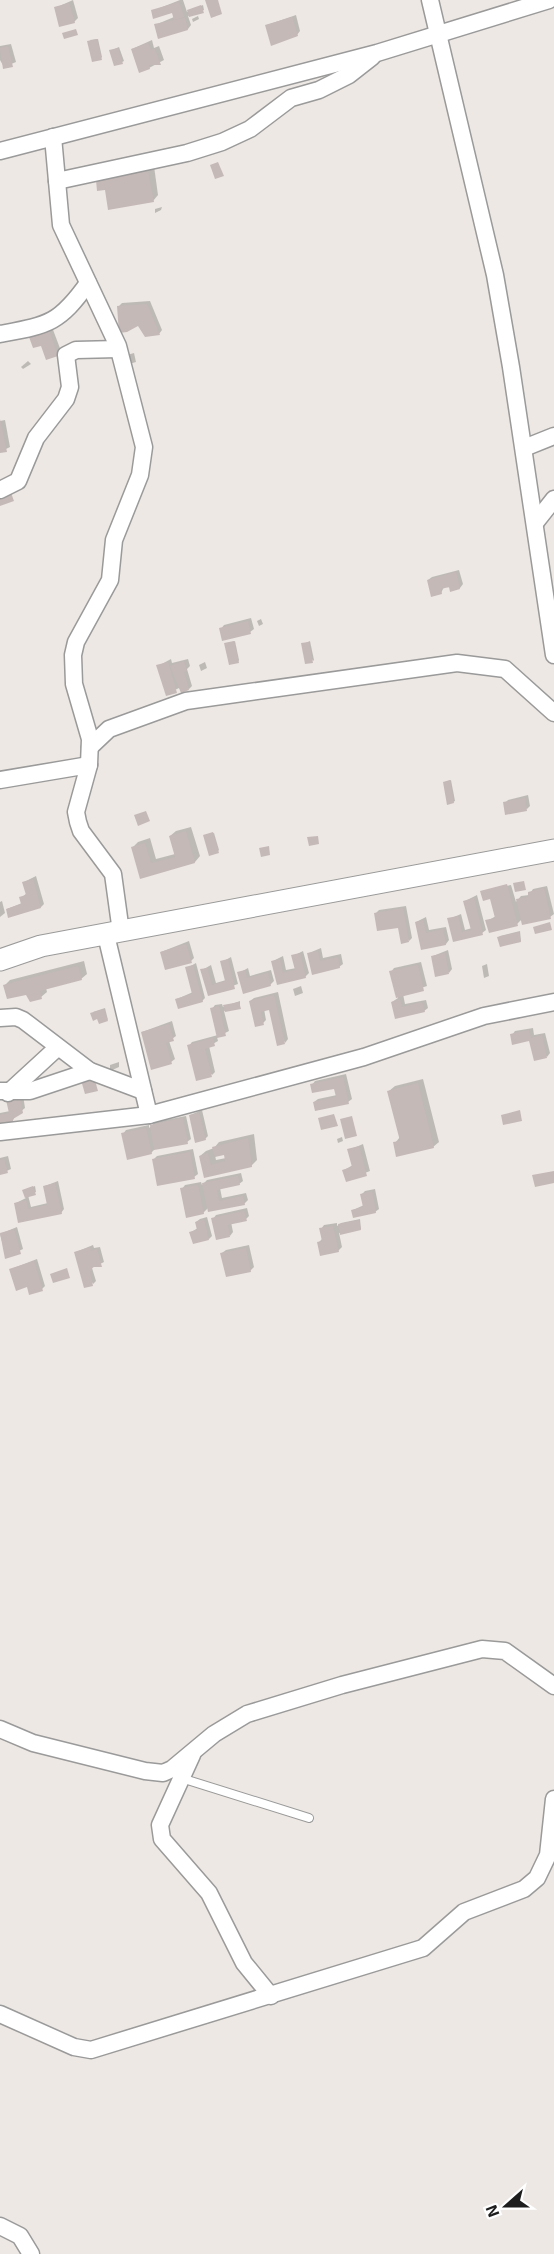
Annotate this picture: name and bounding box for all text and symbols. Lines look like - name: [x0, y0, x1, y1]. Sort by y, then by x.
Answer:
- north arrow: [476, 2176, 536, 2236]
- text: N: [481, 2203, 502, 2220]

